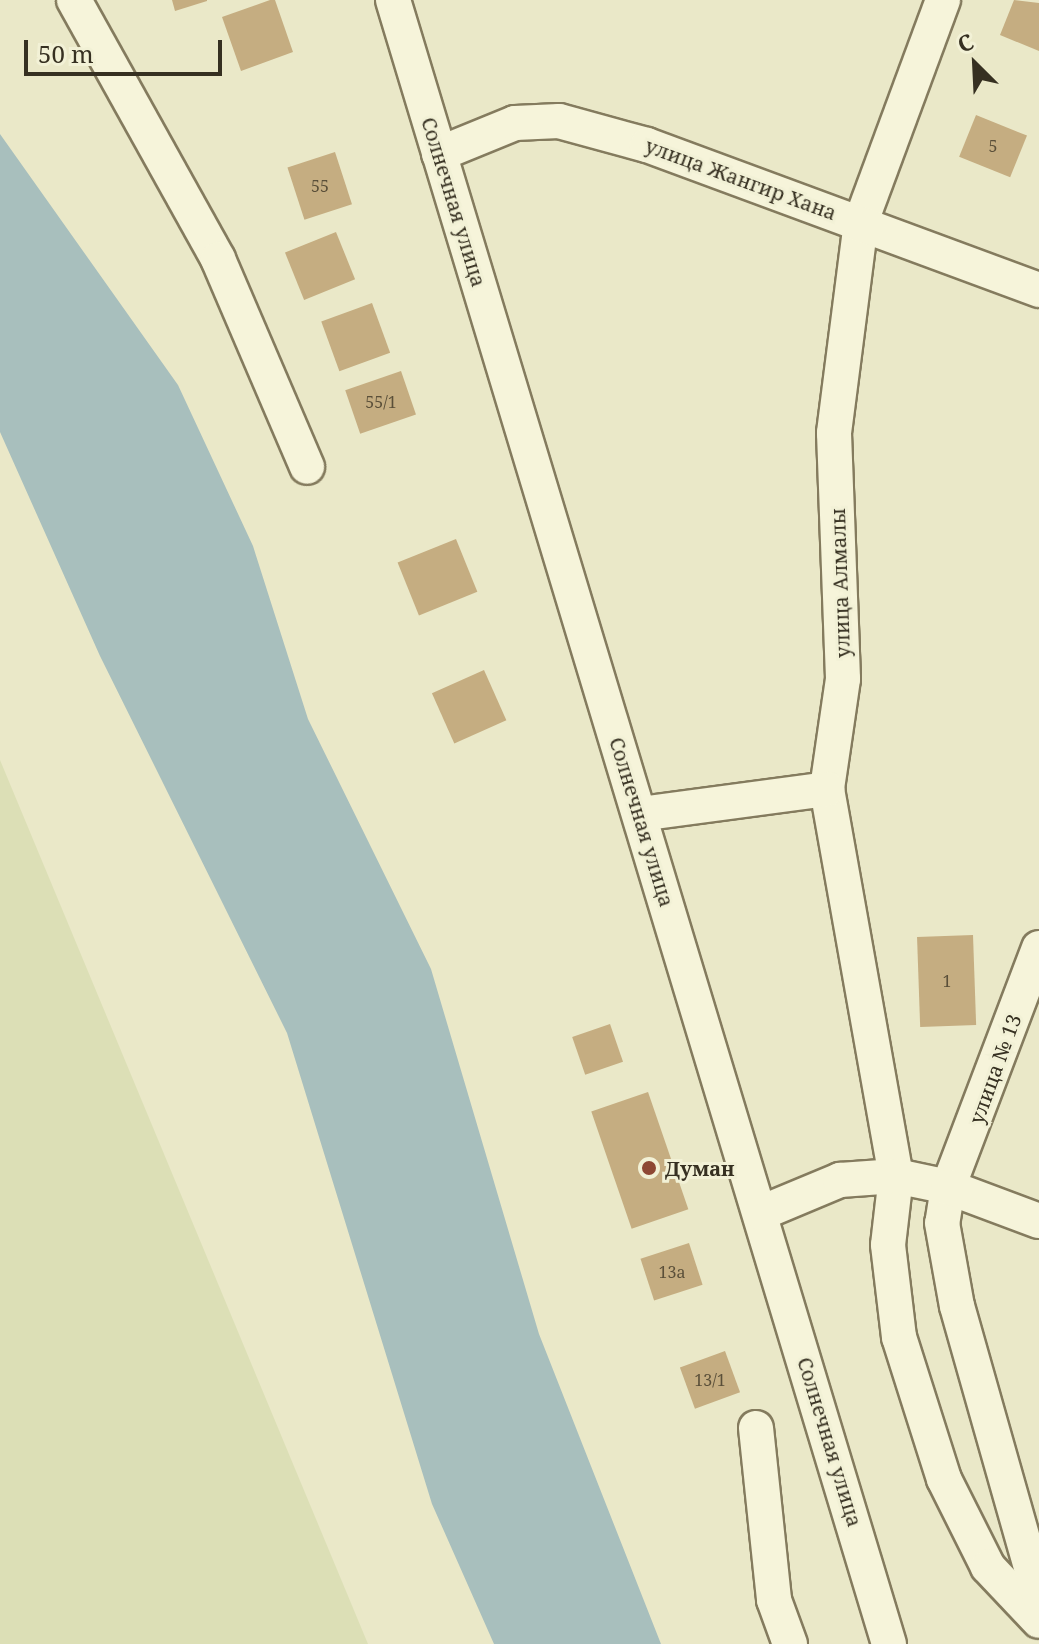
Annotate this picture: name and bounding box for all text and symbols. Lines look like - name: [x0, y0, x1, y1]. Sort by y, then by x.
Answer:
- scale bar: [28, 24, 226, 74]
- north arrow: [935, 24, 1015, 104]
- text: С: [953, 25, 978, 59]
- text: 50 m: [38, 37, 94, 70]
- street label: Солнечная улица: [417, 114, 491, 290]
- street label: улица Жангир Хана: [642, 133, 840, 225]
- house number: 5: [989, 136, 997, 156]
- house number: 55: [311, 176, 329, 196]
- house number: 55/1: [365, 392, 397, 412]
- street label: улица Алмалы: [825, 508, 855, 658]
- street label: Солнечная улица: [605, 734, 679, 910]
- house number: 1: [943, 971, 951, 991]
- street label: улица № 13: [964, 1011, 1026, 1127]
- place label: Думан: [665, 1156, 735, 1180]
- marker: Думан: [640, 1159, 658, 1177]
- house number: 13а: [658, 1262, 686, 1282]
- street label: Солнечная улица: [793, 1354, 867, 1530]
- house number: 13/1: [694, 1370, 726, 1390]

